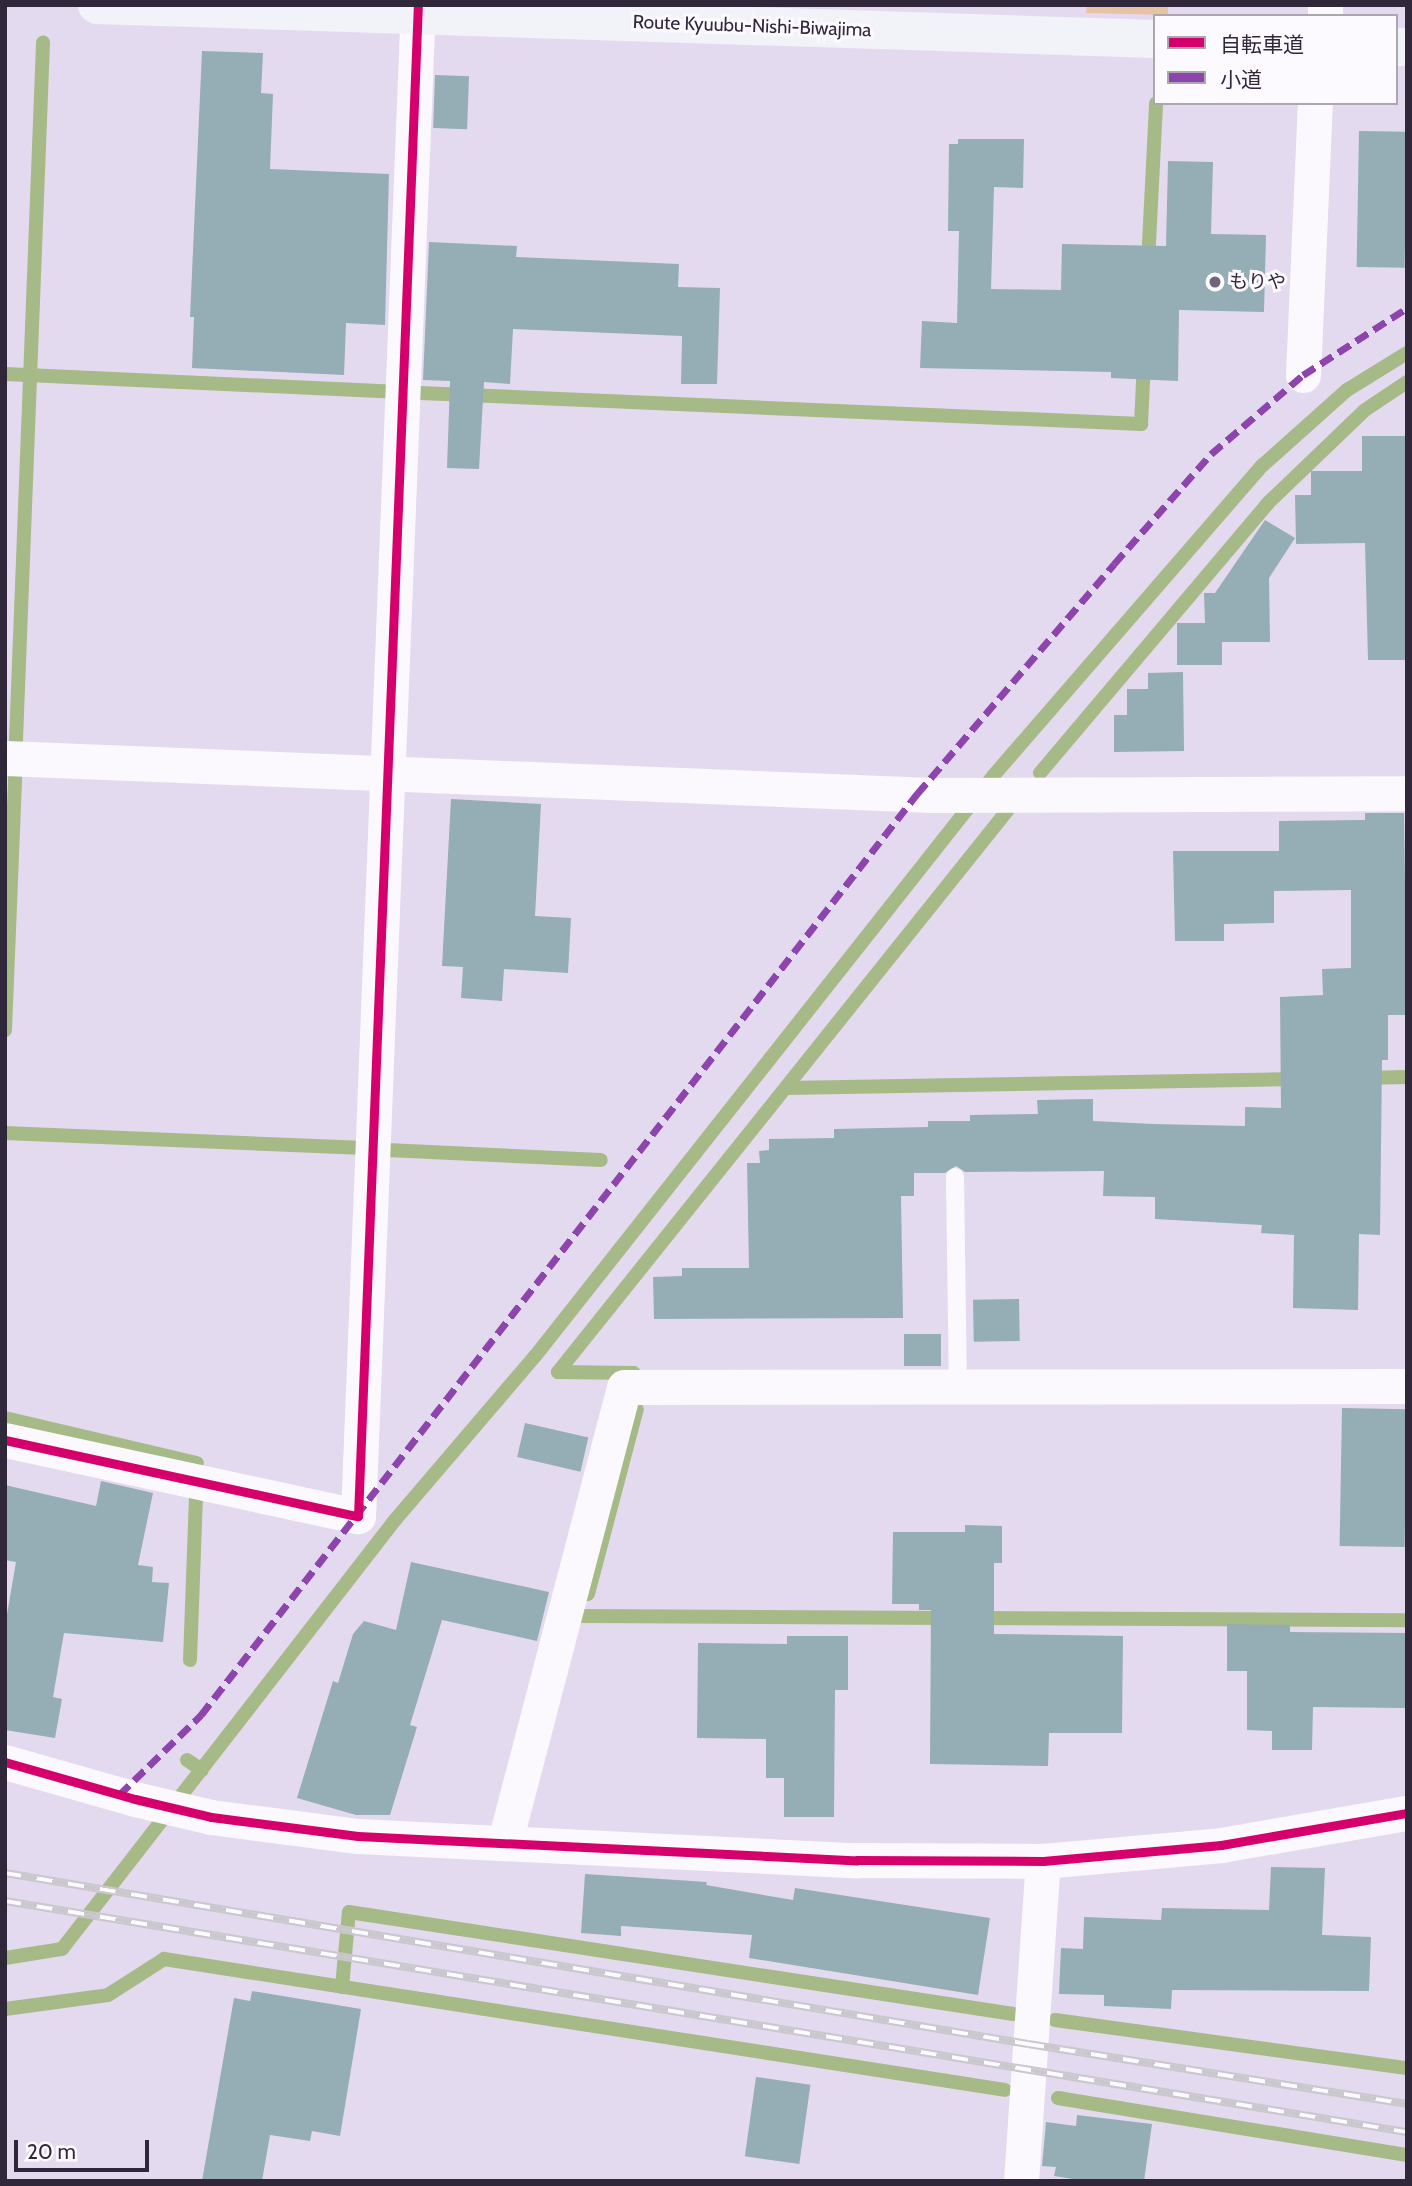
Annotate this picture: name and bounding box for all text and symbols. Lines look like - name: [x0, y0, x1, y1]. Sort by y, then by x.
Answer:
- street label: Route Kyuubu-Nishi-Biwajima: [632, 10, 872, 42]
- legend: [1153, 14, 1398, 105]
- text: 自転車道: [1220, 32, 1304, 57]
- text: 小道: [1220, 67, 1262, 92]
- place label: もりや: [1229, 271, 1286, 293]
- marker: もりや: [1207, 274, 1223, 290]
- scale bar: [18, 2126, 152, 2170]
- text: 20 m: [27, 2139, 76, 2164]

